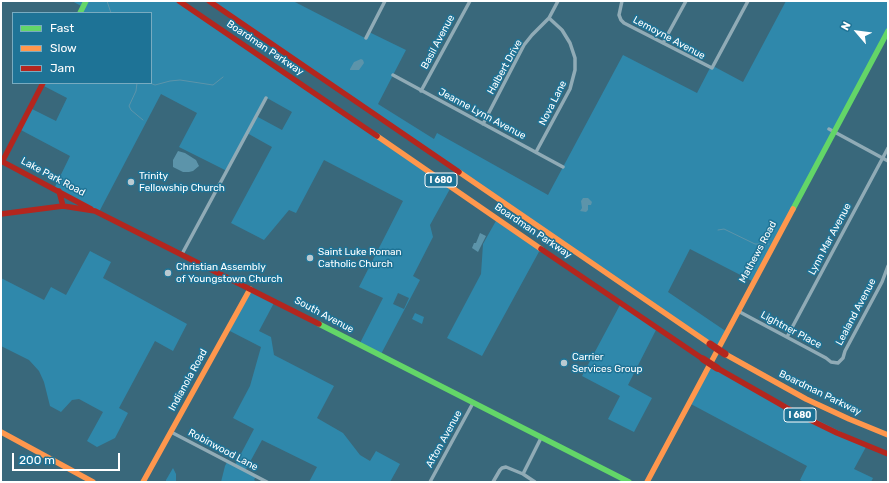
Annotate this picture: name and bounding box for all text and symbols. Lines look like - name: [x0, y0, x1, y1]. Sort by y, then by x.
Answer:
- legend: [12, 12, 152, 84]
- north arrow: [837, 12, 877, 52]
- street label: Basil Avenue: [419, 13, 457, 71]
- street label: Lemoyne Avenue: [631, 14, 707, 62]
- street label: Boardman Parkway: [224, 18, 306, 78]
- text: N: [838, 20, 854, 33]
- text: Fast: [50, 21, 74, 35]
- street label: Halbert Drive: [485, 37, 525, 97]
- text: Slow: [50, 41, 77, 55]
- text: Jam: [50, 61, 75, 75]
- street label: Nova Lane: [537, 79, 569, 127]
- street label: Jeanne Lynn Avenue: [436, 86, 528, 142]
- street label: Lake Park Road: [19, 155, 87, 199]
- place label: Trinity Fellowship Church: [139, 170, 225, 194]
- road number: I 680: [425, 173, 457, 187]
- marker: Trinity Fellowship Church: [126, 177, 136, 187]
- street label: Boardman Parkway: [492, 201, 574, 261]
- street label: Lynn Mar Avenue: [806, 201, 854, 277]
- street label: Mathews Road: [737, 219, 779, 285]
- place label: Saint Luke Roman Catholic Church: [318, 246, 402, 270]
- marker: Saint Luke Roman Catholic Church: [305, 253, 315, 263]
- place label: Christian Assembly of Youngstown Church: [176, 261, 283, 284]
- marker: Christian Assembly of Youngstown Church: [163, 268, 173, 278]
- street label: Lealand Avenue: [833, 276, 879, 348]
- street label: South Avenue: [292, 294, 356, 336]
- street label: Lightner Place: [758, 309, 824, 351]
- street label: Indianola Road: [166, 347, 210, 413]
- place label: Carrier Services Group: [572, 351, 642, 374]
- marker: Carrier Services Group: [559, 358, 569, 368]
- street label: Boardman Parkway: [777, 368, 863, 418]
- street label: Afton Avenue: [423, 408, 465, 470]
- road number: I 680: [784, 408, 816, 422]
- street label: Robinwood Lane: [186, 427, 260, 473]
- scale bar: [14, 445, 122, 471]
- text: 200 m: [19, 453, 55, 467]

